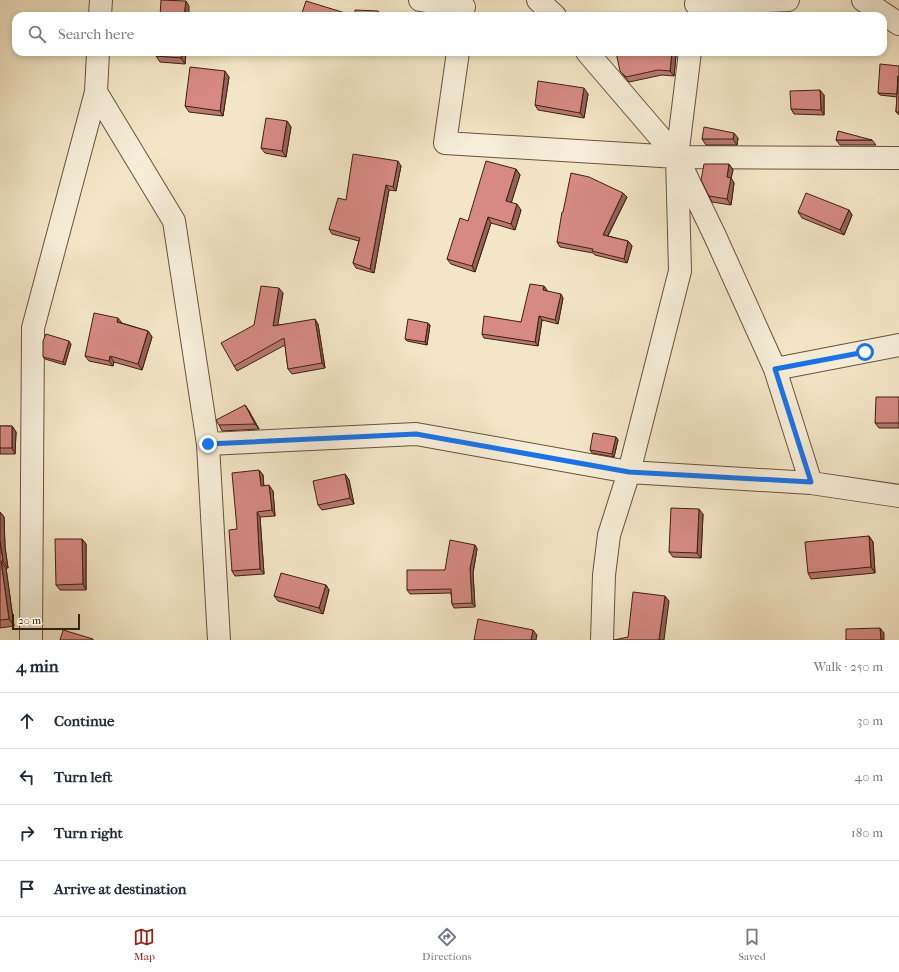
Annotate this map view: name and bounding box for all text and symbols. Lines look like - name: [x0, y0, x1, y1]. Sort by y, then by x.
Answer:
- search box: [12, 12, 887, 56]
- icon: search: [26, 23, 48, 45]
- text: Search here: [58, 25, 134, 43]
- route start: [856, 343, 874, 361]
- route end: [199, 435, 217, 453]
- scale bar: [12, 612, 80, 631]
- text: 20 m: [18, 614, 41, 627]
- text: 4 min: [16, 656, 59, 676]
- text: Walk · 250 m: [814, 659, 883, 674]
- icon: ahead: [16, 710, 38, 732]
- text: Continue: [54, 712, 114, 730]
- text: 30 m: [857, 713, 883, 728]
- icon: left: [16, 766, 38, 788]
- text: Turn left: [54, 768, 112, 786]
- text: 40 m: [855, 769, 883, 784]
- icon: right: [16, 822, 38, 844]
- text: Turn right: [54, 824, 123, 842]
- text: 180 m: [851, 825, 883, 840]
- icon: arrive: [16, 878, 38, 900]
- text: Arrive at destination: [54, 880, 186, 898]
- tab: Map: [133, 926, 155, 963]
- tab: Directions: [422, 926, 472, 963]
- tab: Saved: [738, 926, 766, 963]

